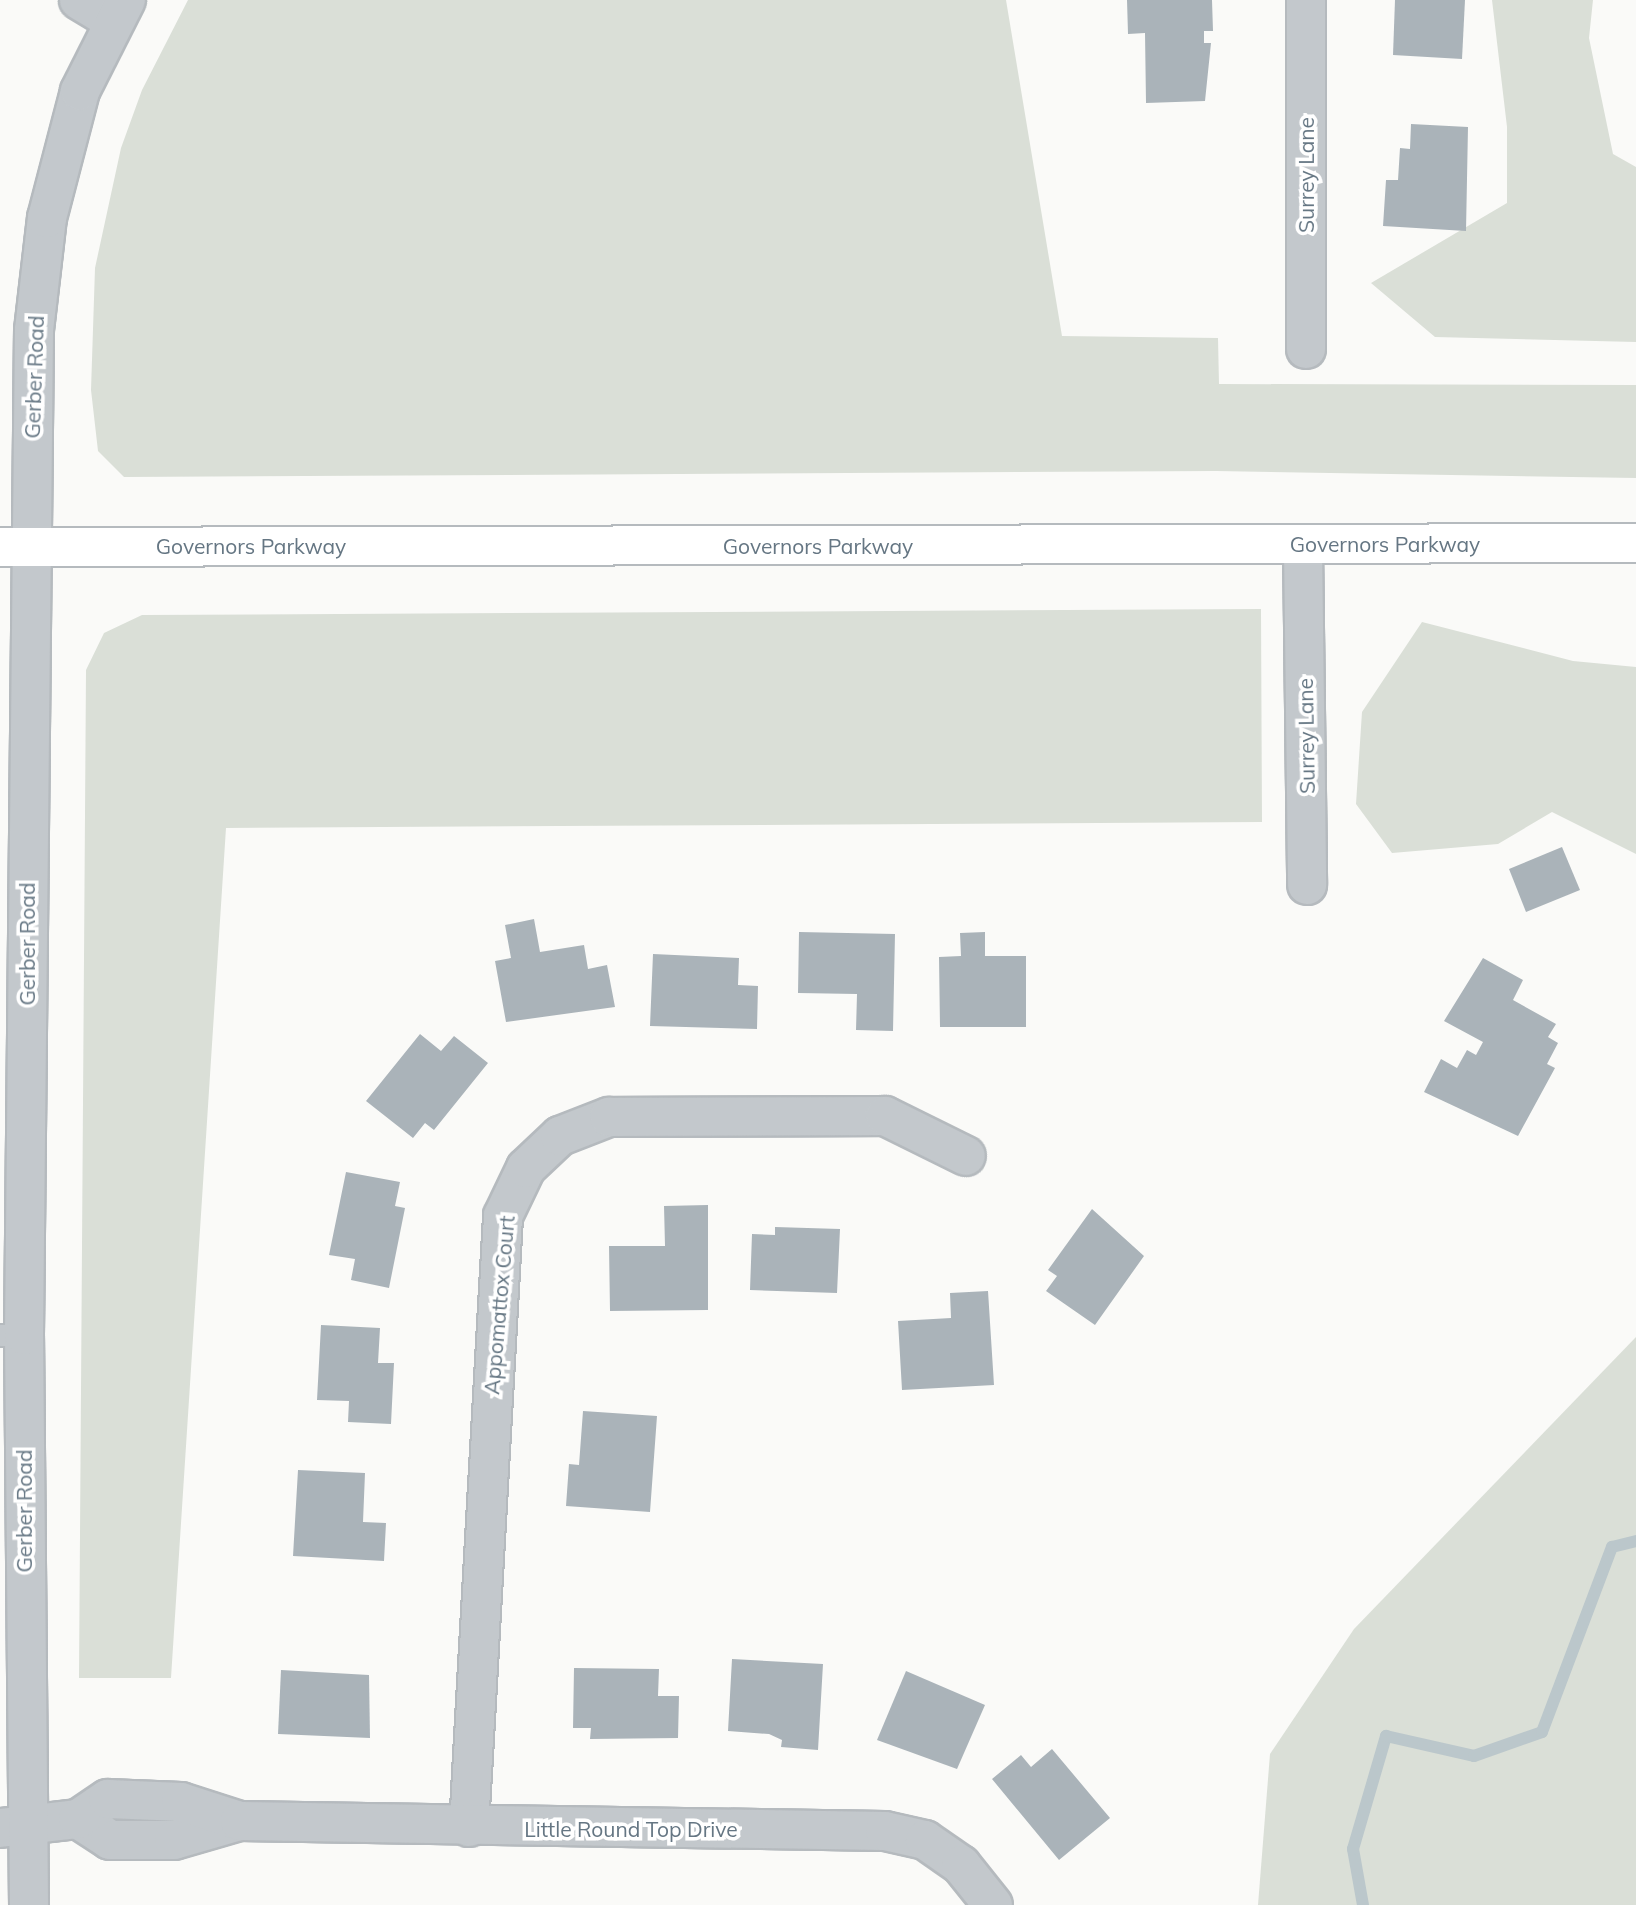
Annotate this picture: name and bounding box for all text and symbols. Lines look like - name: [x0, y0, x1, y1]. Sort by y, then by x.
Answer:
- street label: Surrey Lane: [1293, 117, 1319, 233]
- street label: Gerber Road: [19, 315, 49, 439]
- street label: Governors Parkway: [1290, 531, 1480, 557]
- street label: Governors Parkway: [156, 533, 346, 559]
- street label: Governors Parkway: [723, 533, 913, 559]
- street label: Surrey Lane: [1292, 678, 1320, 794]
- street label: Gerber Road: [14, 882, 40, 1006]
- street label: Appomattox Court: [479, 1214, 519, 1396]
- street label: Gerber Road: [11, 1449, 37, 1573]
- street label: Little Round Top Drive: [524, 1816, 738, 1842]

